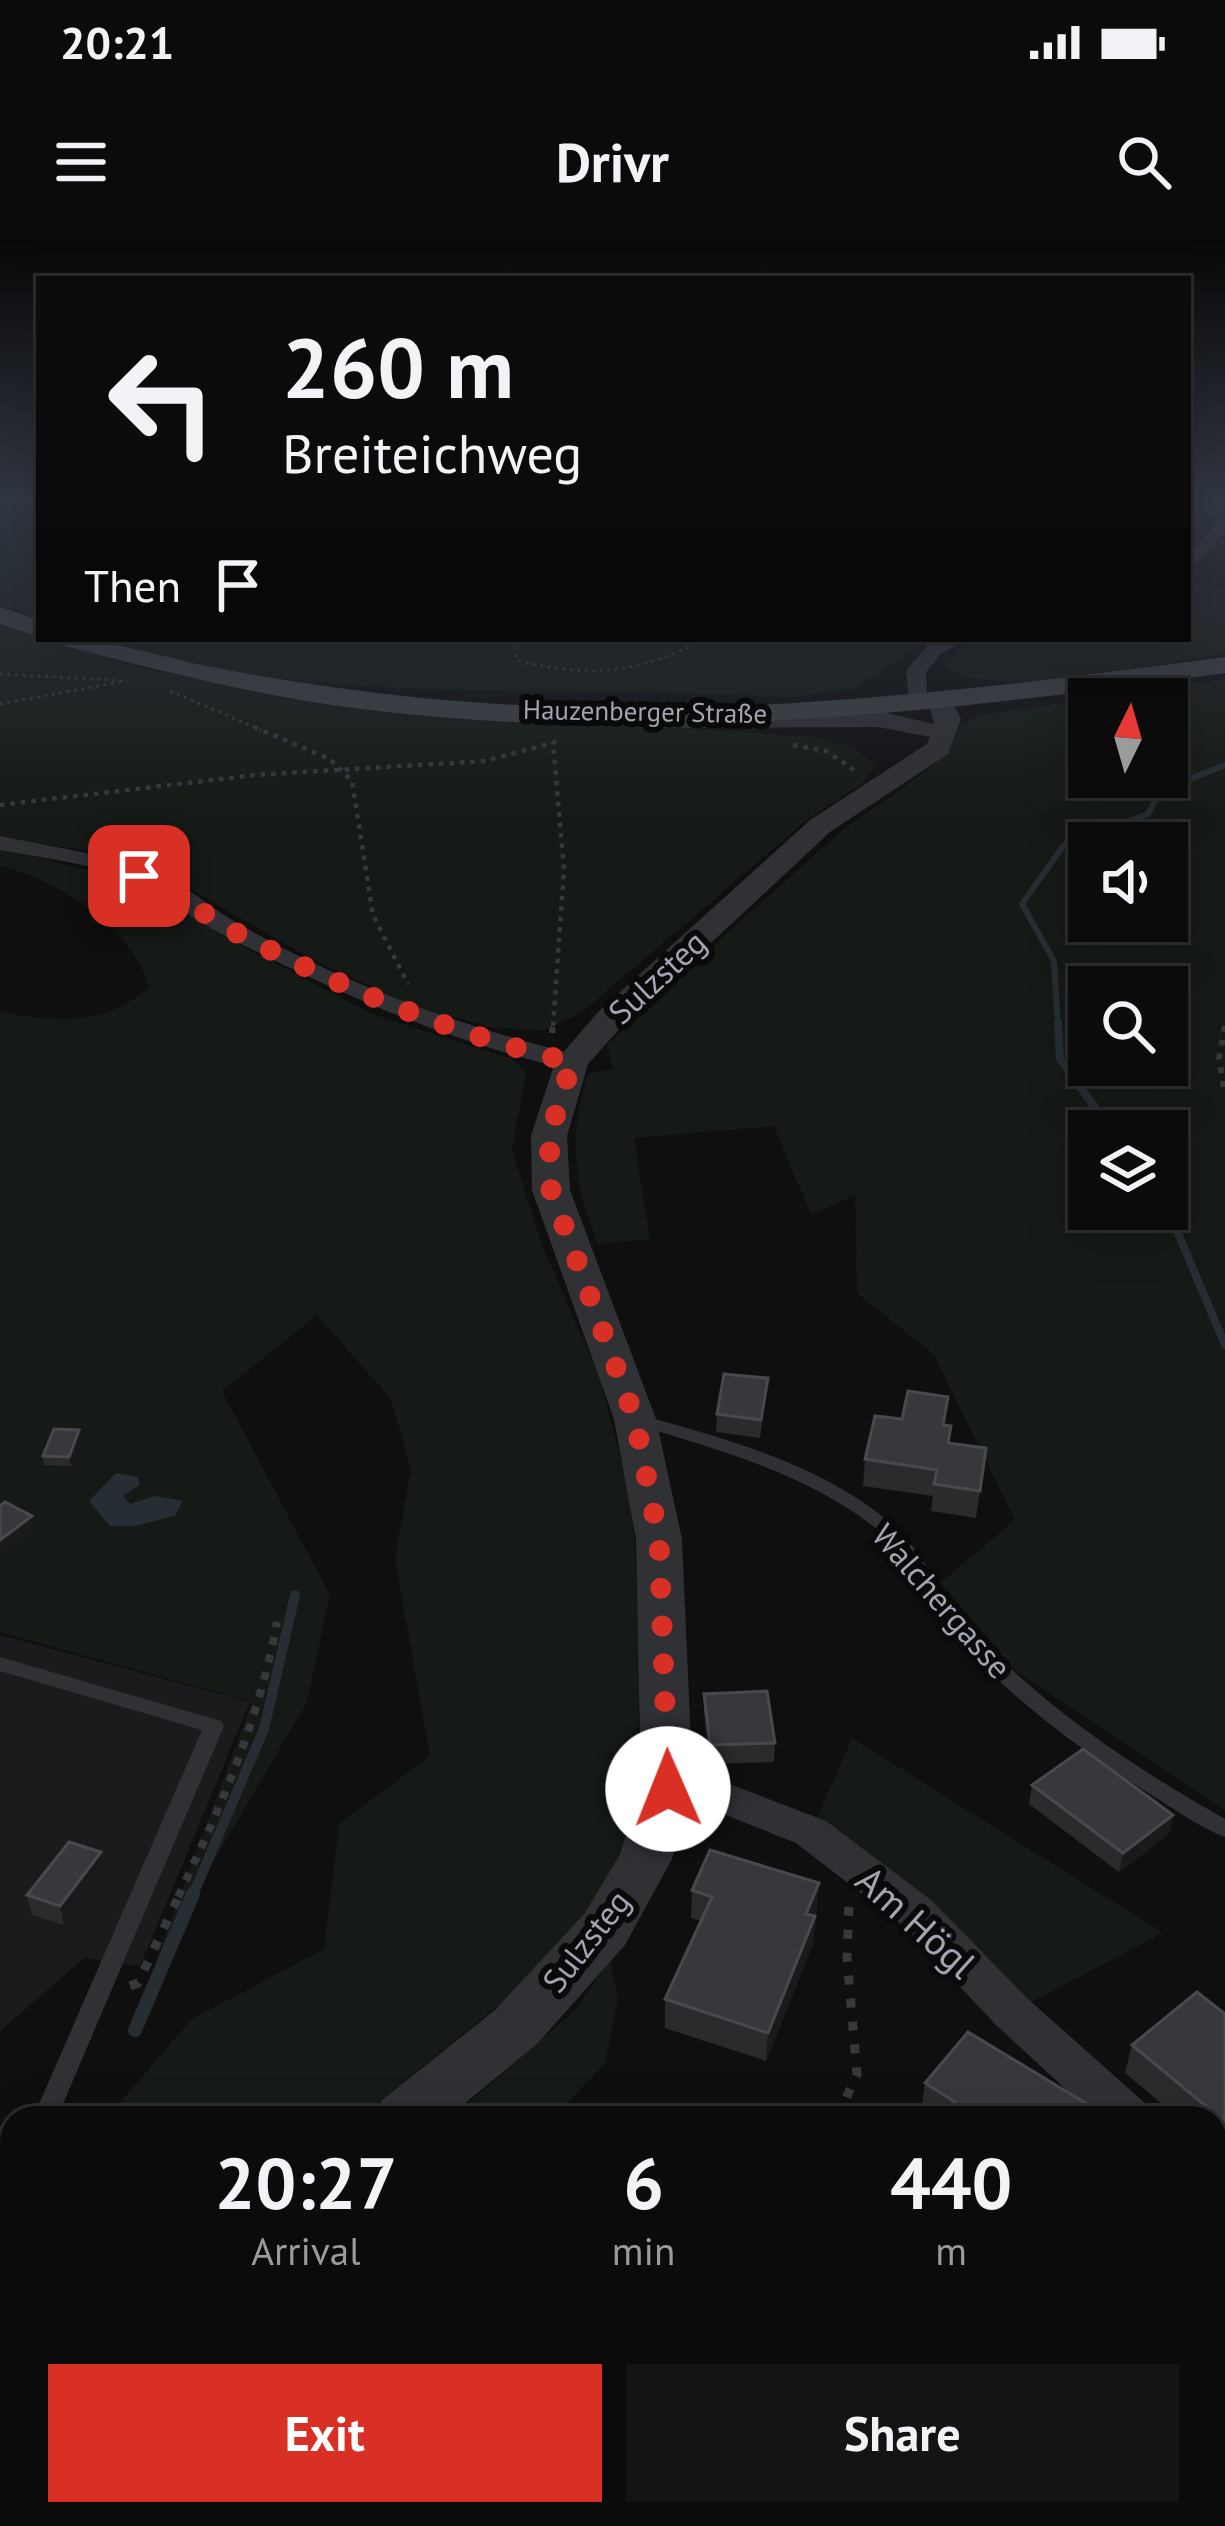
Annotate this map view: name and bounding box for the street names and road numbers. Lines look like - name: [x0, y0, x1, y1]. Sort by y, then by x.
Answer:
- street label: Hauzenberger Straße: [523, 692, 767, 730]
- street label: Sulzsteg: [599, 920, 715, 1033]
- street label: Walchergasse: [863, 1514, 1021, 1687]
- street label: Am Högl: [846, 1854, 987, 1989]
- street label: Sulzsteg: [532, 1881, 639, 2001]

